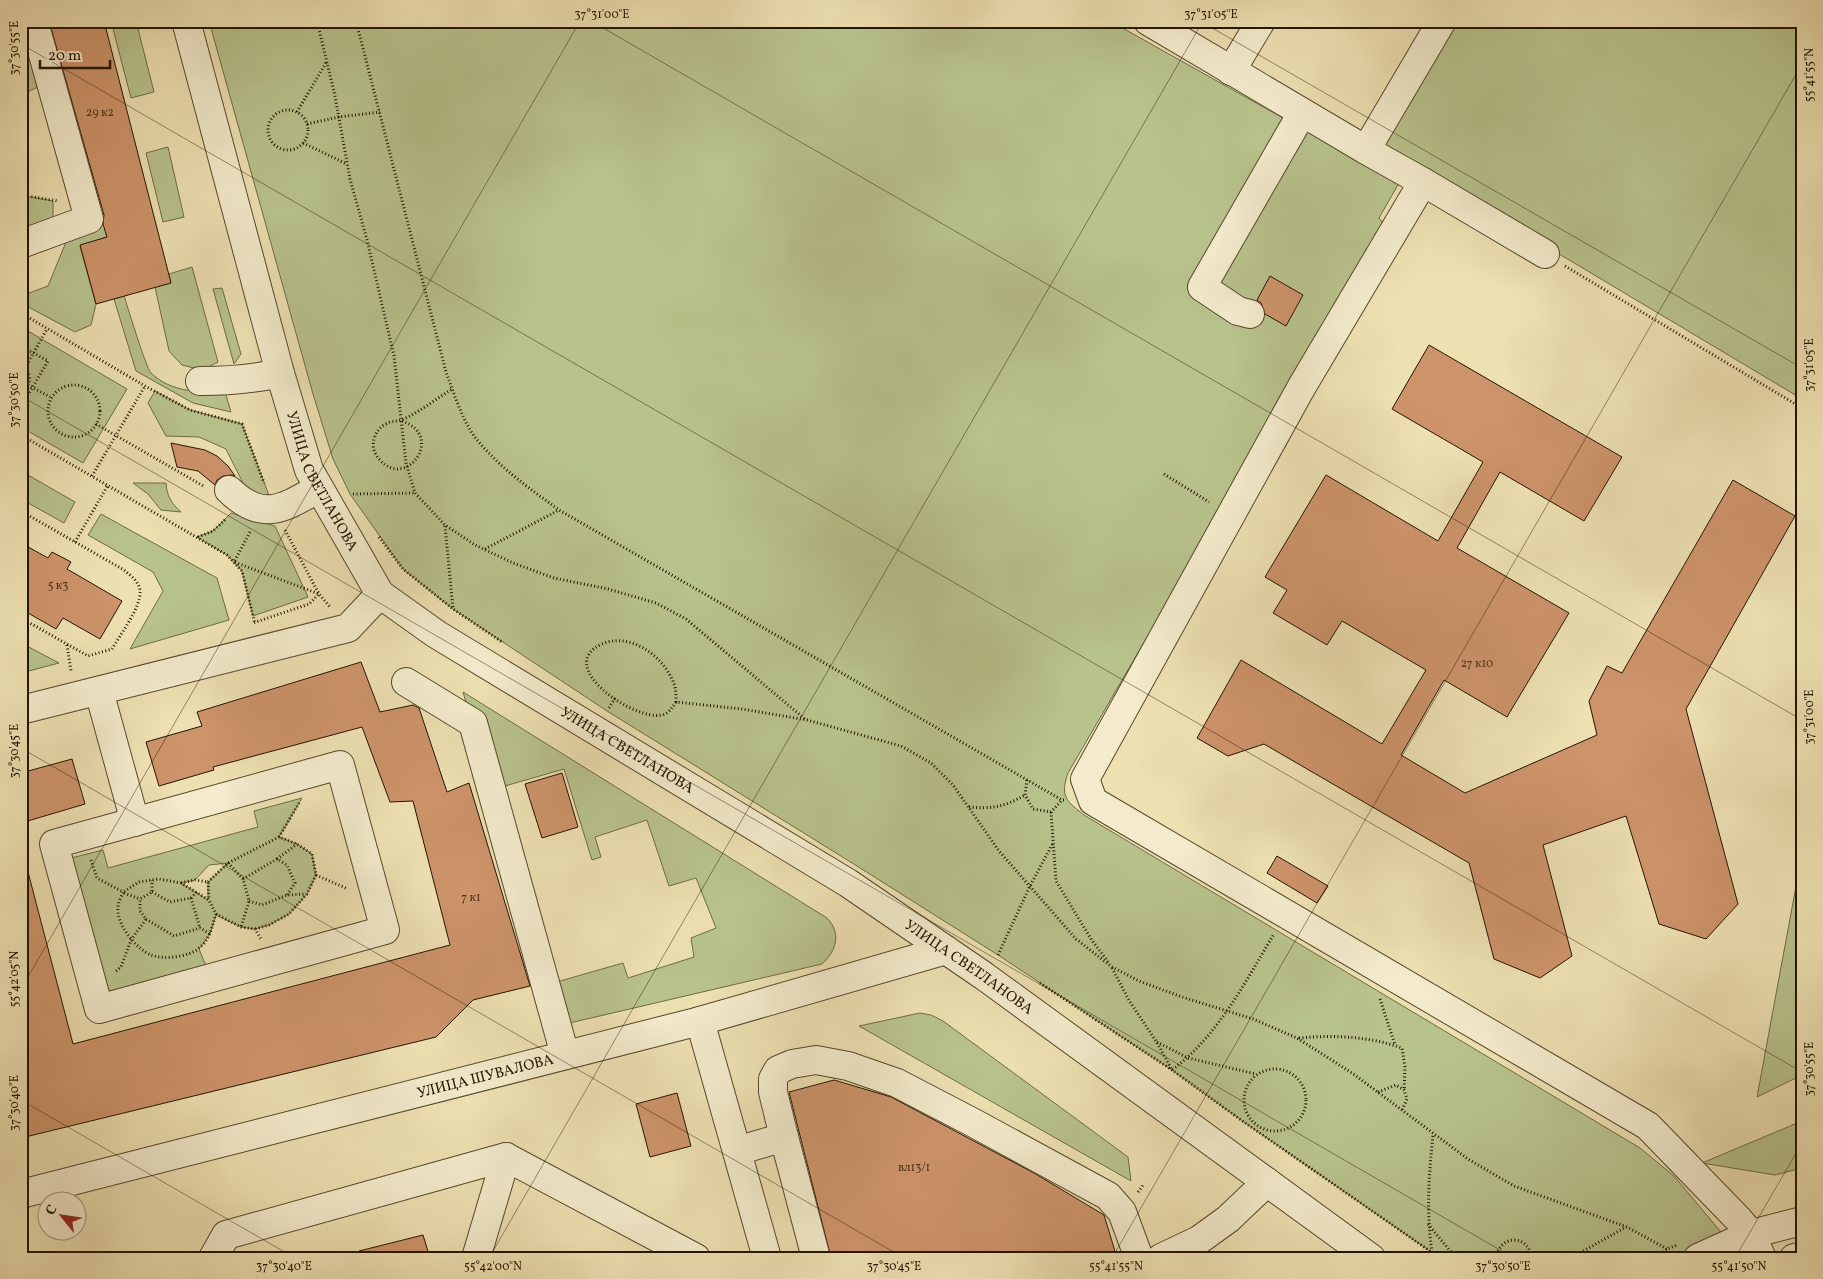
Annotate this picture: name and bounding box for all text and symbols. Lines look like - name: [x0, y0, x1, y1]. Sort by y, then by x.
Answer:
- text: 37°31'00"E: [574, 7, 630, 23]
- text: 37°31'05"E: [1184, 7, 1238, 23]
- text: 37°30'55"E: [7, 21, 23, 75]
- scale bar: [40, 38, 110, 70]
- text: 20 m: [48, 46, 81, 67]
- text: 55°41'55"N: [1802, 48, 1818, 102]
- house number: 29 к2: [86, 105, 114, 121]
- text: 37°31'05"E: [1802, 338, 1818, 392]
- text: 37°30'50"E: [7, 372, 23, 428]
- street label: УЛИЦА СВЕТЛАНОВА: [280, 409, 363, 556]
- house number: 5 к3: [48, 578, 68, 594]
- house number: 27 к10: [1461, 656, 1493, 672]
- text: 37°31'00"E: [1802, 689, 1818, 745]
- street label: УЛИЦА СВЕТЛАНОВА: [556, 702, 698, 800]
- text: 37°30'45"E: [7, 724, 23, 778]
- house number: 7 к1: [461, 890, 481, 906]
- street label: УЛИЦА СВЕТЛАНОВА: [900, 916, 1037, 1021]
- text: 55°42'05"N: [7, 951, 23, 1007]
- text: 37°30'55"E: [1802, 1042, 1818, 1096]
- street label: УЛИЦА ШУВАЛОВА: [415, 1050, 556, 1105]
- text: 37°30'40"E: [7, 1075, 23, 1131]
- house number: вл13/1: [898, 1160, 930, 1176]
- north arrow: [38, 1192, 88, 1242]
- text: С: [42, 1202, 63, 1219]
- text: 37°30'40"E: [256, 1259, 312, 1275]
- text: 55°42'00"N: [464, 1259, 522, 1275]
- text: 37°30'45"E: [867, 1259, 921, 1275]
- text: 55°41'55"N: [1089, 1259, 1143, 1275]
- text: 37°30'50"E: [1475, 1259, 1531, 1275]
- text: 55°41'50"N: [1712, 1259, 1766, 1275]

